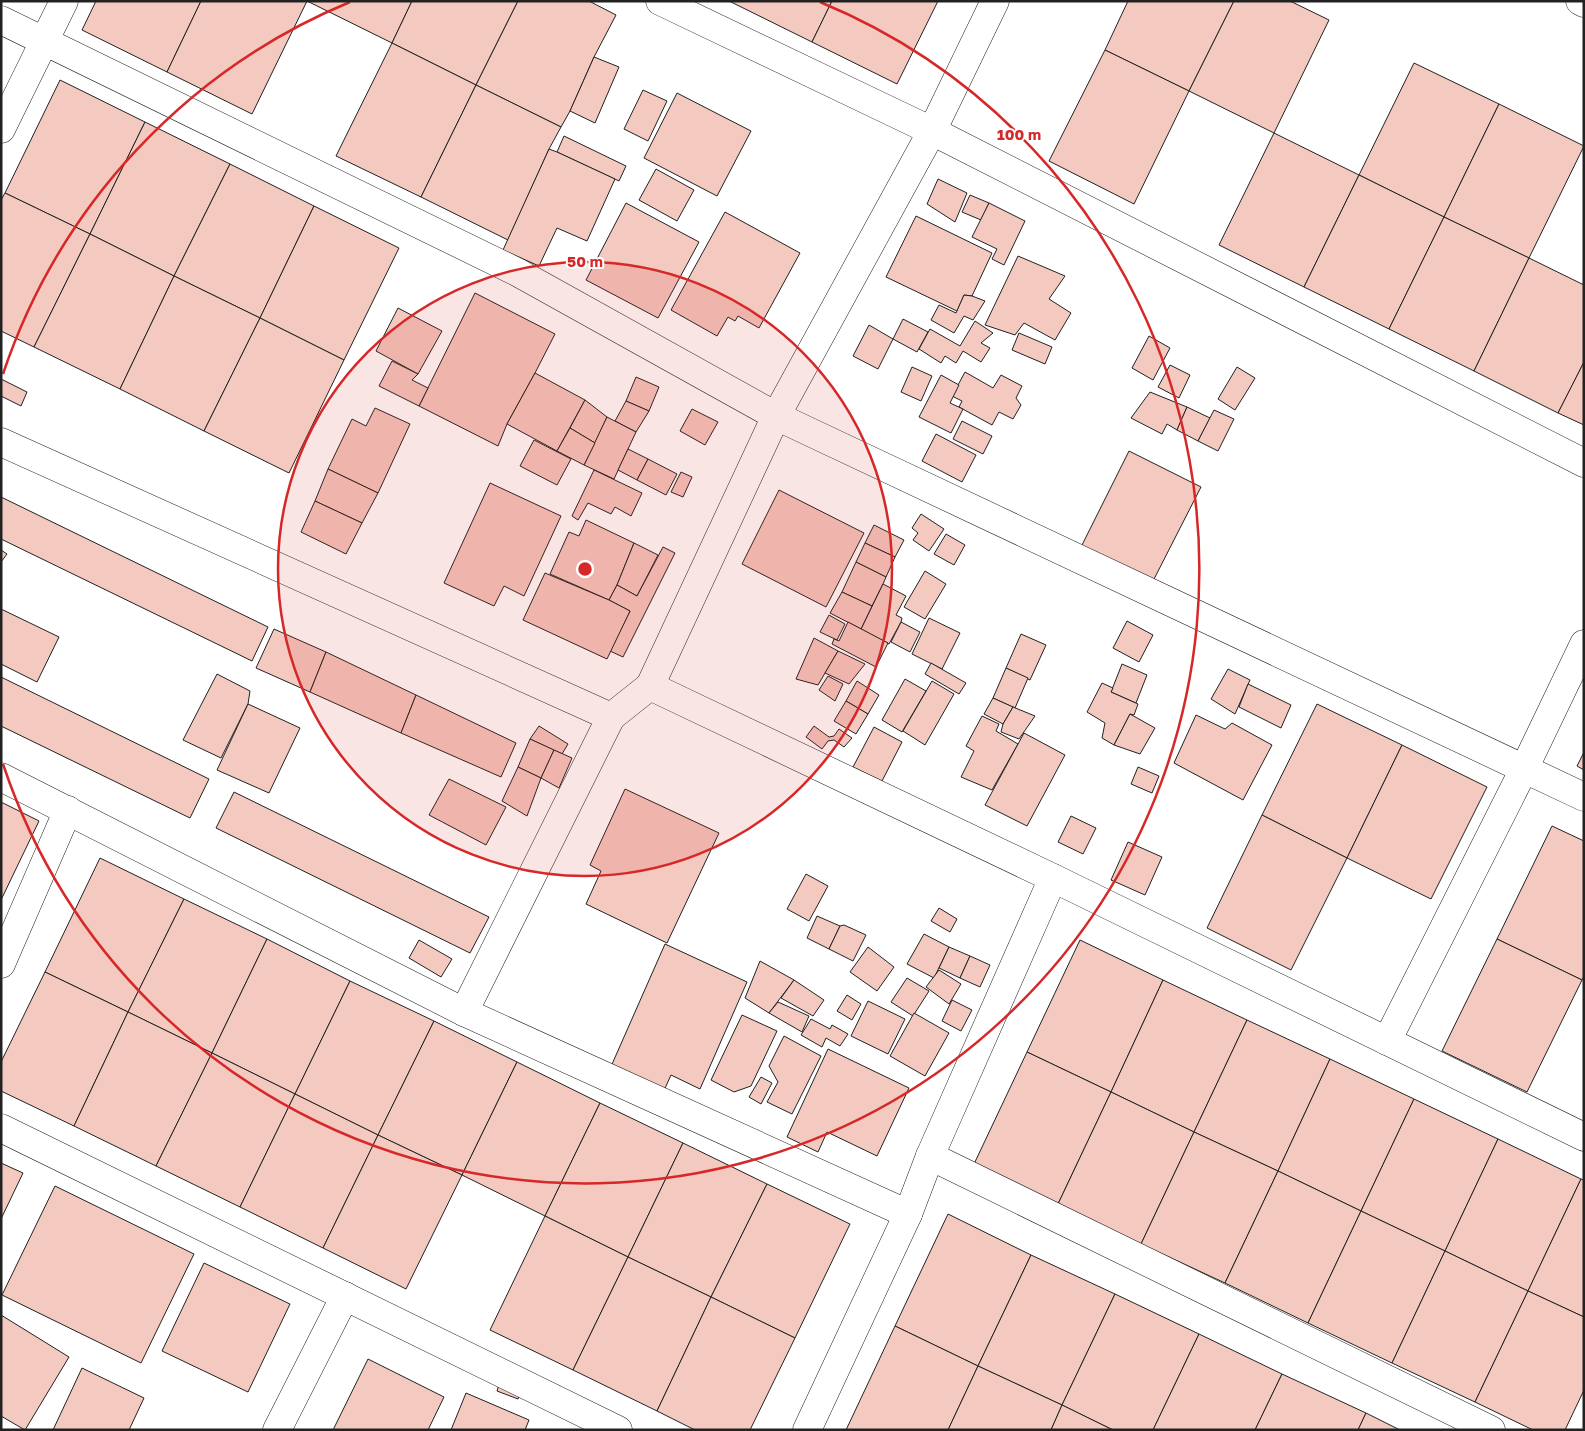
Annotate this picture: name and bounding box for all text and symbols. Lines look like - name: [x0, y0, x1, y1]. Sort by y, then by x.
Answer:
- text: 100 m: [997, 125, 1041, 143]
- text: 50 m: [567, 252, 603, 270]
- centre of rings: [576, 560, 594, 578]

